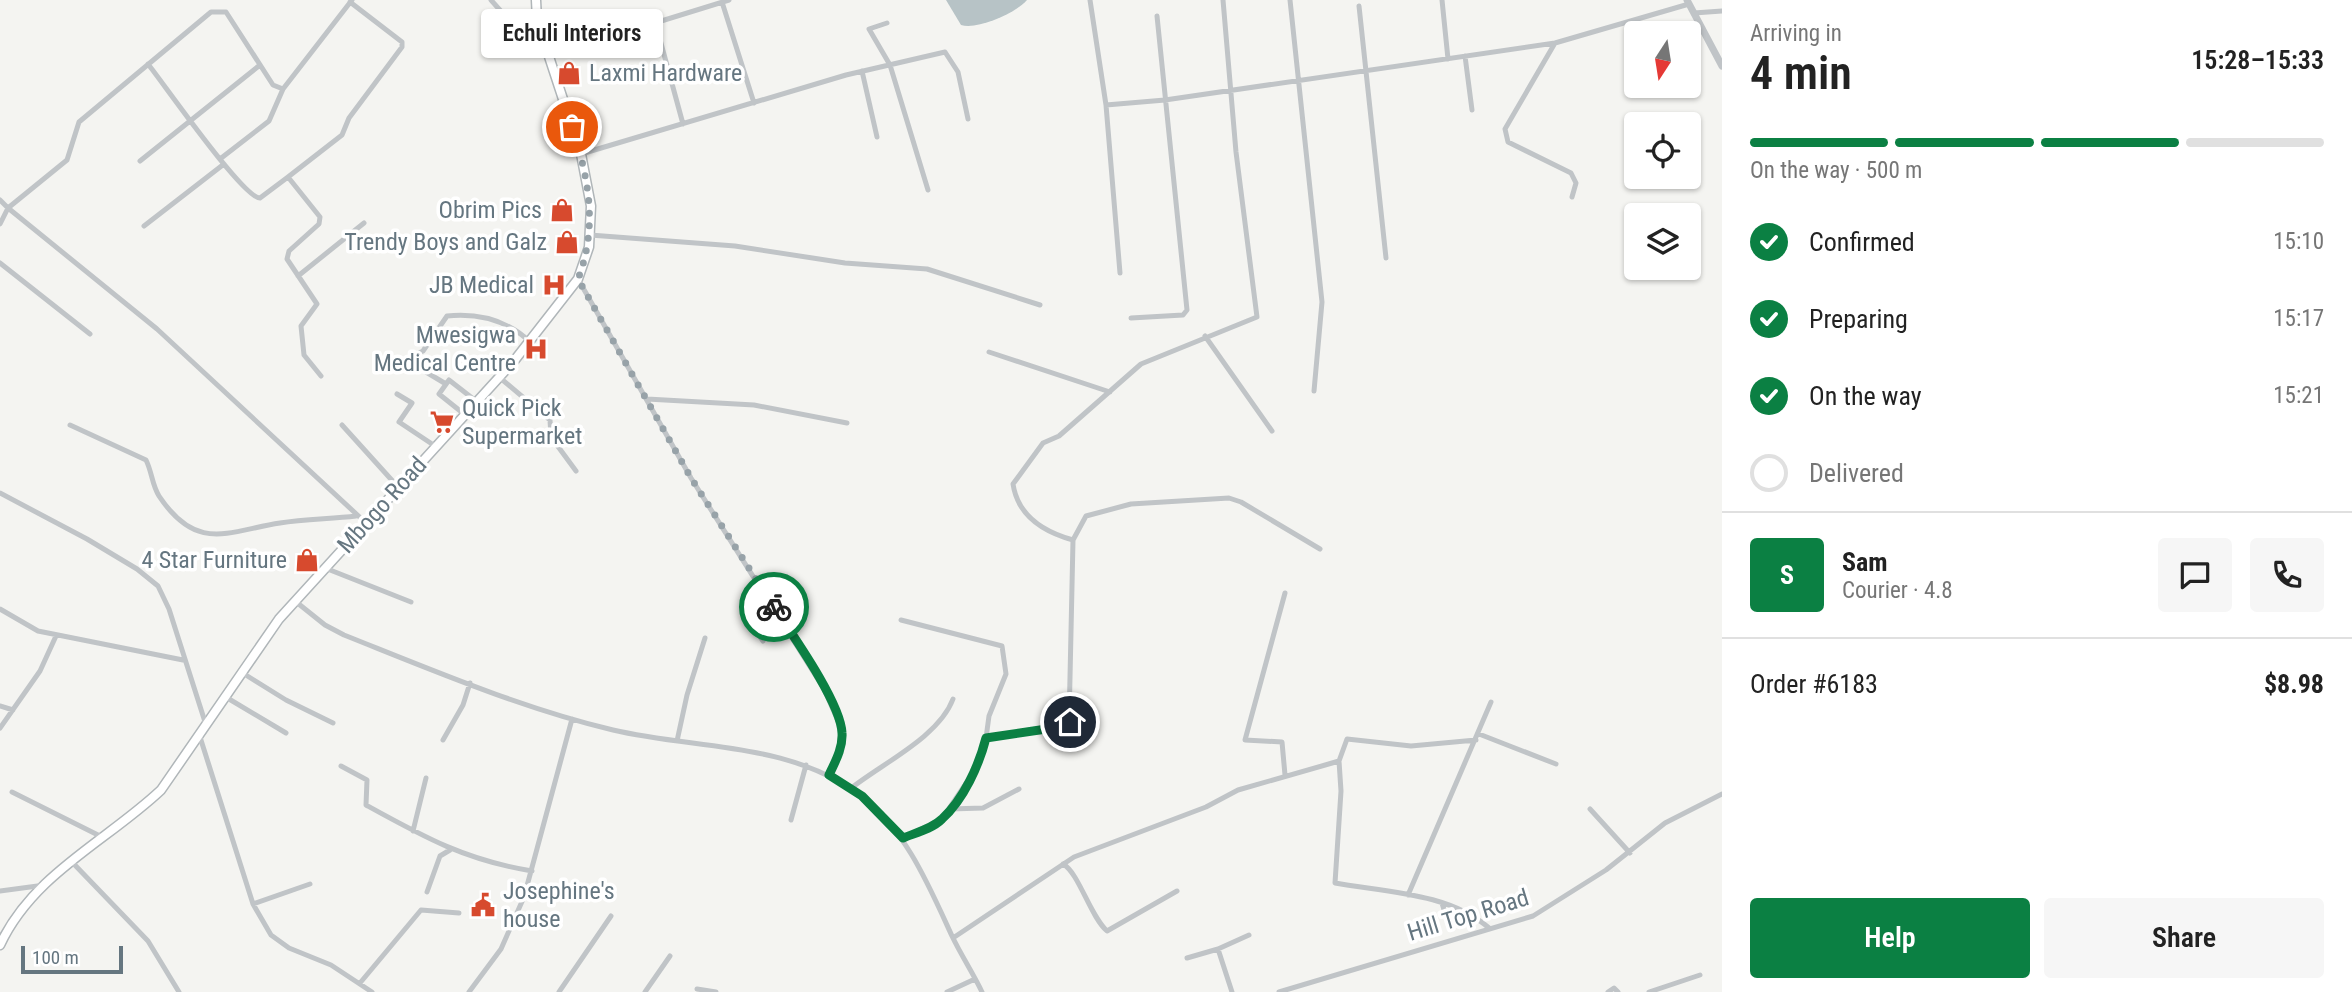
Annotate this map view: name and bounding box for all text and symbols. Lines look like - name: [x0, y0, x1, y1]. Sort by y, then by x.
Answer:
- callout: Echuli Interiors: [481, 8, 663, 57]
- text: Echuli Interiors: [503, 20, 641, 47]
- text: Arriving in: [1750, 20, 1842, 47]
- north arrow: [1624, 21, 1701, 98]
- map controls: [1624, 21, 1701, 280]
- text: 15:28–15:33: [2191, 45, 2324, 75]
- text: 4 min: [1750, 46, 1852, 100]
- shop icon: Laxmi Hardware: [555, 59, 583, 87]
- place label: Laxmi Hardware: [589, 59, 742, 87]
- pin: [542, 97, 602, 157]
- icon: bag: [553, 108, 591, 146]
- button: locate: [1624, 112, 1701, 189]
- text: On the way · 500 m: [1750, 157, 1922, 184]
- place label: Obrim Pics: [439, 196, 542, 224]
- shop icon: Obrim Pics: [548, 196, 576, 224]
- button: layers: [1624, 203, 1701, 280]
- icon: check: [1750, 223, 1788, 261]
- text: Confirmed: [1809, 227, 1915, 257]
- place label: Trendy Boys and Galz: [344, 228, 547, 256]
- shop icon: Trendy Boys and Galz: [553, 228, 581, 256]
- text: 15:10: [2273, 228, 2324, 255]
- place label: JB Medical: [429, 271, 534, 299]
- hospital icon: JB Medical: [540, 271, 568, 299]
- icon: check: [1750, 300, 1788, 338]
- text: Preparing: [1809, 304, 1908, 334]
- text: 15:17: [2273, 305, 2324, 332]
- place label: Mwesigwa Medical Centre: [374, 321, 516, 377]
- hospital icon: Mwesigwa Medical Centre: [522, 335, 550, 363]
- icon: check: [1750, 377, 1788, 415]
- text: On the way: [1809, 381, 1922, 411]
- text: 15:21: [2273, 382, 2324, 409]
- place label: Quick Pick Supermarket: [462, 394, 582, 450]
- supermarket icon: Quick Pick Supermarket: [428, 408, 456, 436]
- street label: Mbogo Road: [332, 451, 432, 559]
- text: Delivered: [1809, 458, 1904, 488]
- button: chat: [2158, 538, 2232, 612]
- button: phone: [2250, 538, 2324, 612]
- place label: 4 Star Furniture: [141, 546, 287, 574]
- shop icon: 4 Star Furniture: [293, 546, 321, 574]
- text: Sam: [1842, 547, 1888, 577]
- text: S: [1780, 560, 1794, 590]
- courier: [739, 572, 809, 642]
- text: Courier · 4.8: [1842, 577, 1953, 604]
- icon: bike: [755, 588, 793, 626]
- text: Order #6183: [1750, 669, 1878, 699]
- text: $8.98: [2264, 669, 2324, 699]
- pin: [1040, 692, 1100, 752]
- icon: home: [1051, 703, 1089, 741]
- place label: Josephine's house: [503, 877, 615, 933]
- street label: Hill Top Road: [1404, 883, 1532, 947]
- public building icon: Josephine's house: [469, 891, 497, 919]
- button: Help: [1750, 898, 2030, 978]
- button: Share: [2044, 898, 2324, 978]
- scale bar: [21, 943, 122, 975]
- text: 100 m: [32, 946, 79, 969]

